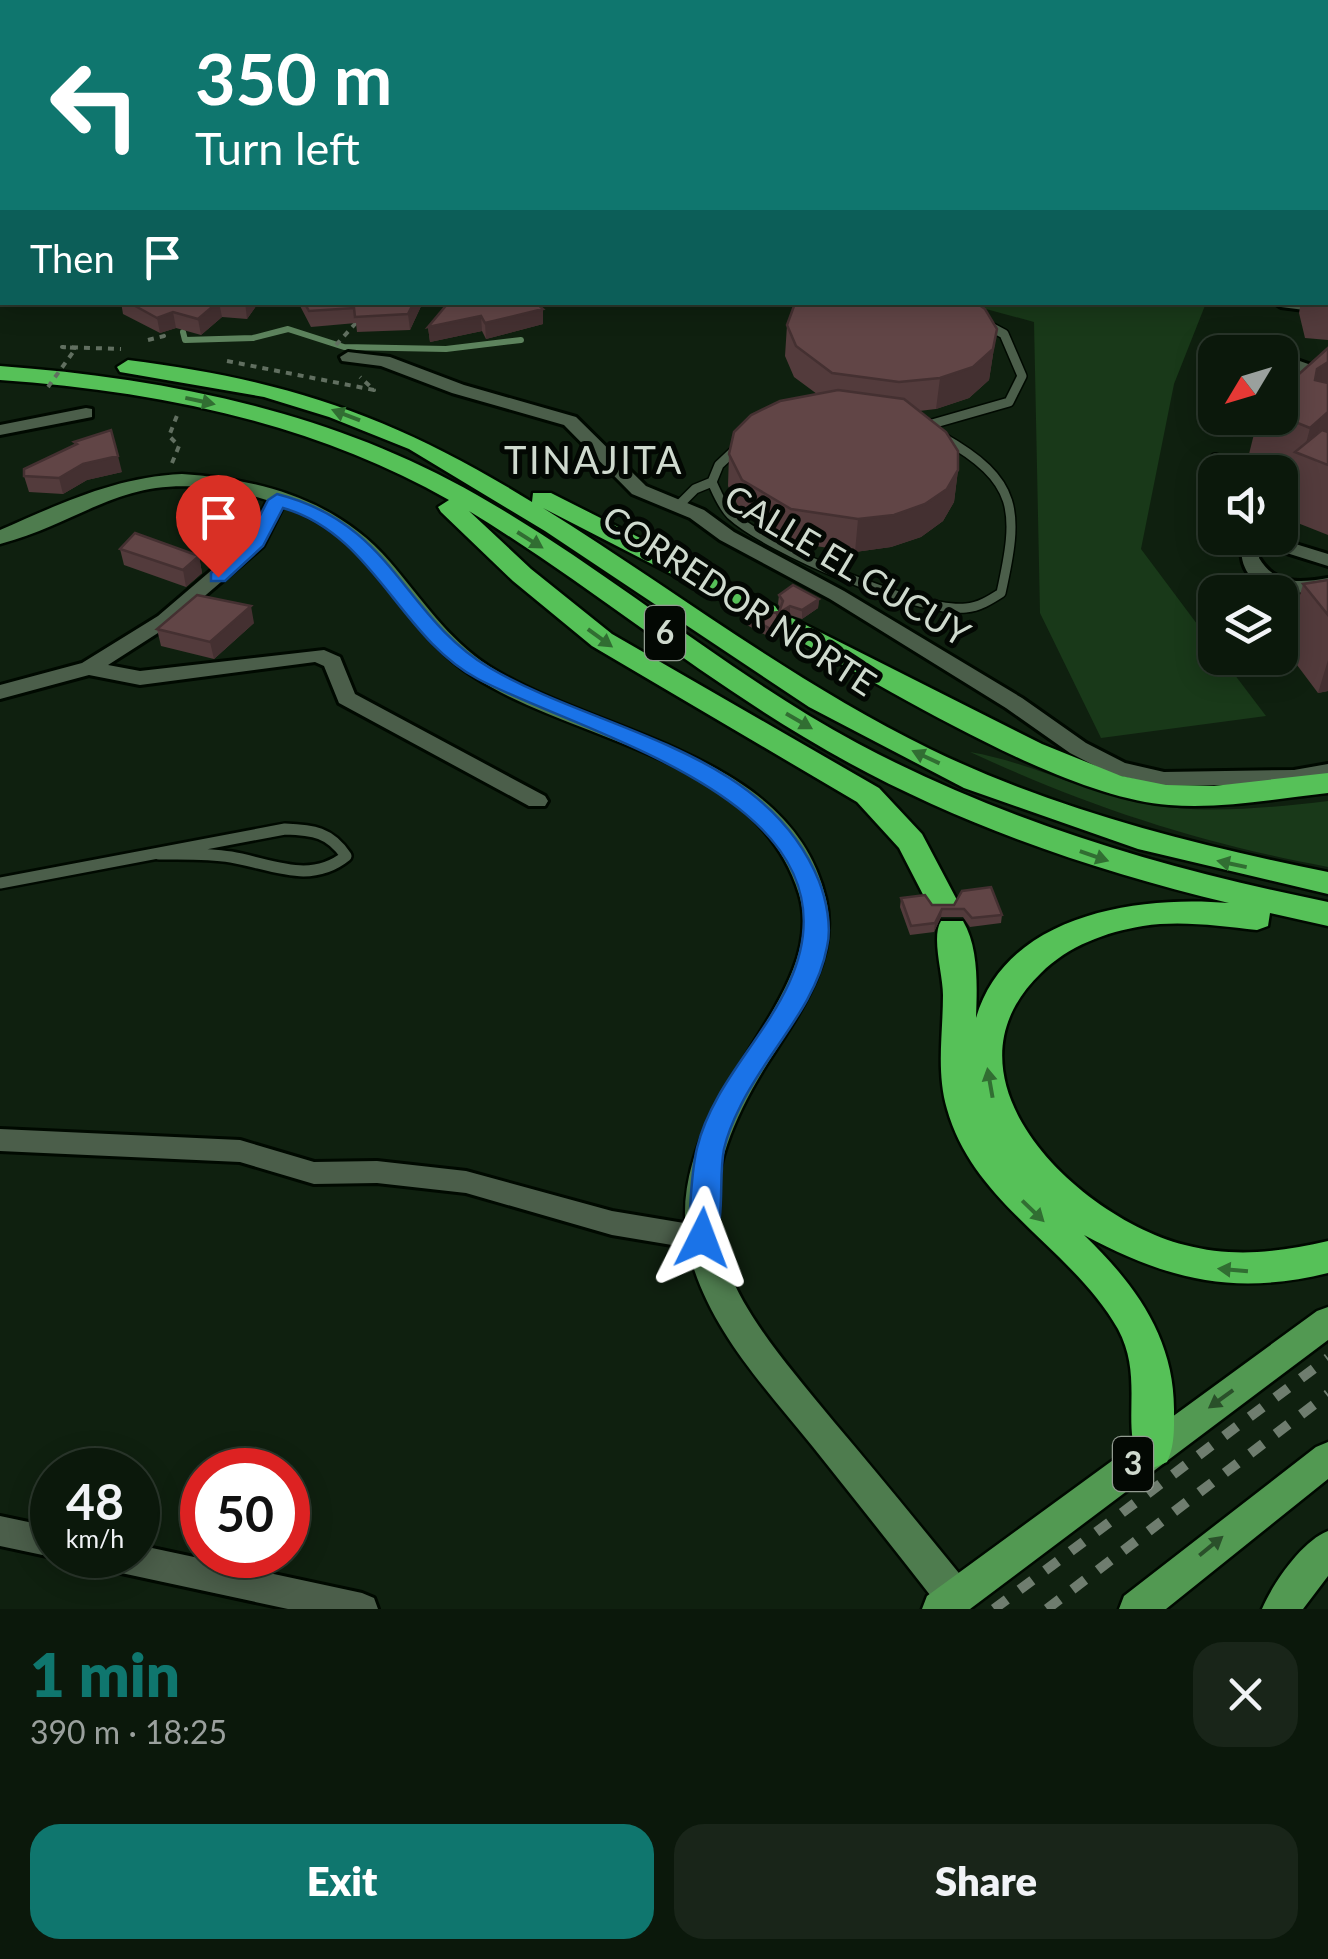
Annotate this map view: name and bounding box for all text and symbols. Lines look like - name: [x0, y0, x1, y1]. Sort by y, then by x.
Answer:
- text: 350 m: [195, 36, 392, 120]
- icon: left: [30, 40, 160, 170]
- text: Turn left: [195, 121, 360, 175]
- icon: arrive: [135, 230, 190, 285]
- text: Then: [30, 235, 115, 281]
- north arrow: [1198, 335, 1298, 435]
- map controls: [1198, 335, 1298, 675]
- one-way arrow: [185, 394, 216, 409]
- one-way arrow: [331, 406, 361, 422]
- district label: TINAJITA: [504, 436, 684, 482]
- button: sound: [1198, 455, 1298, 555]
- pin: [176, 475, 261, 578]
- street label: CALLE EL CUCUY: [718, 475, 978, 654]
- icon: arrive: [191, 490, 246, 545]
- street label: CORREDOR NORTE: [596, 495, 885, 703]
- one-way arrow: [516, 530, 543, 548]
- button: layers: [1198, 575, 1298, 675]
- road number: 6: [645, 606, 685, 660]
- one-way arrow: [587, 628, 613, 647]
- one-way arrow: [785, 712, 813, 729]
- one-way arrow: [911, 749, 941, 765]
- one-way arrow: [1080, 849, 1110, 864]
- one-way arrow: [1216, 856, 1247, 871]
- one-way arrow: [982, 1067, 998, 1098]
- position arrow: [650, 1186, 754, 1290]
- one-way arrow: [1021, 1199, 1045, 1222]
- one-way arrow: [1216, 1262, 1248, 1278]
- one-way arrow: [1208, 1389, 1234, 1409]
- road number: 3: [1113, 1437, 1153, 1491]
- speed limit sign: 50: [180, 1448, 310, 1578]
- text: 48: [66, 1471, 124, 1531]
- text: km/h: [66, 1523, 124, 1553]
- one-way arrow: [1199, 1536, 1224, 1557]
- text: 1 min: [30, 1638, 180, 1710]
- button: close: [1193, 1642, 1298, 1747]
- text: 390 m · 18:25: [30, 1712, 227, 1751]
- button: Exit: [30, 1824, 654, 1939]
- button: Share: [674, 1824, 1298, 1939]

